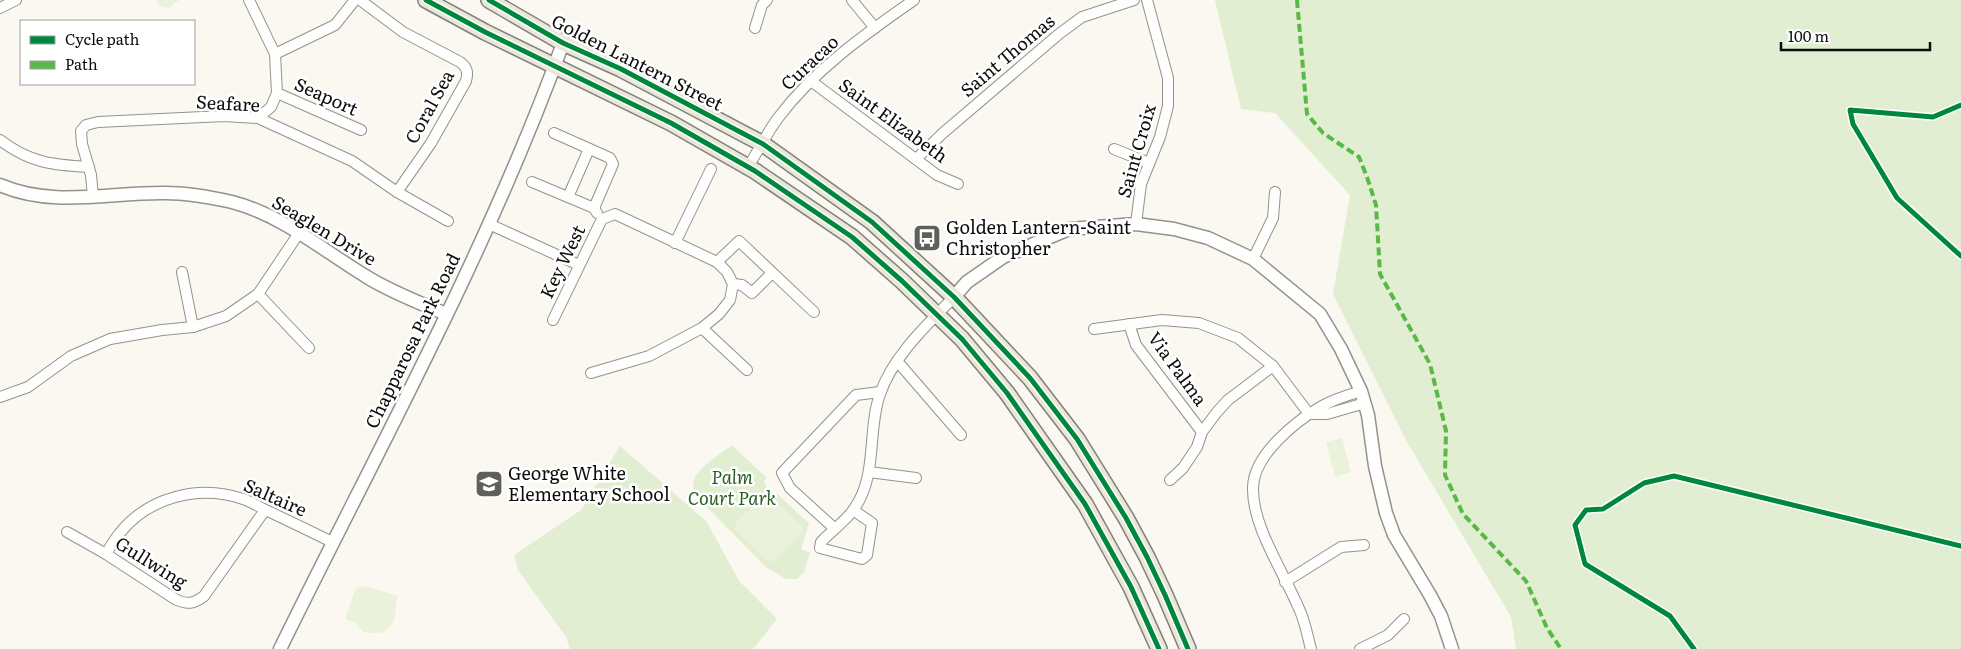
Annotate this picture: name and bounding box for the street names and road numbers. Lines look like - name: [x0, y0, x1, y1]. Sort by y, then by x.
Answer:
- street label: Golden Lantern Street: [547, 7, 729, 117]
- street label: Saint Thomas: [954, 7, 1060, 103]
- street label: Curacao: [774, 28, 844, 96]
- street label: Coral Sea: [397, 64, 460, 148]
- street label: Seaport: [291, 70, 363, 122]
- street label: Saint Elizabeth: [834, 71, 954, 169]
- street label: Seafare: [196, 87, 261, 118]
- street label: Saint Croix: [1109, 100, 1162, 201]
- street label: Seaglen Drive: [267, 188, 382, 272]
- street label: Key West: [532, 219, 591, 303]
- street label: Chapparosa Park Road: [357, 248, 466, 433]
- street label: Via Palma: [1142, 325, 1215, 411]
- street label: Saltaire: [240, 471, 312, 523]
- street label: Gullwing: [111, 529, 194, 595]

